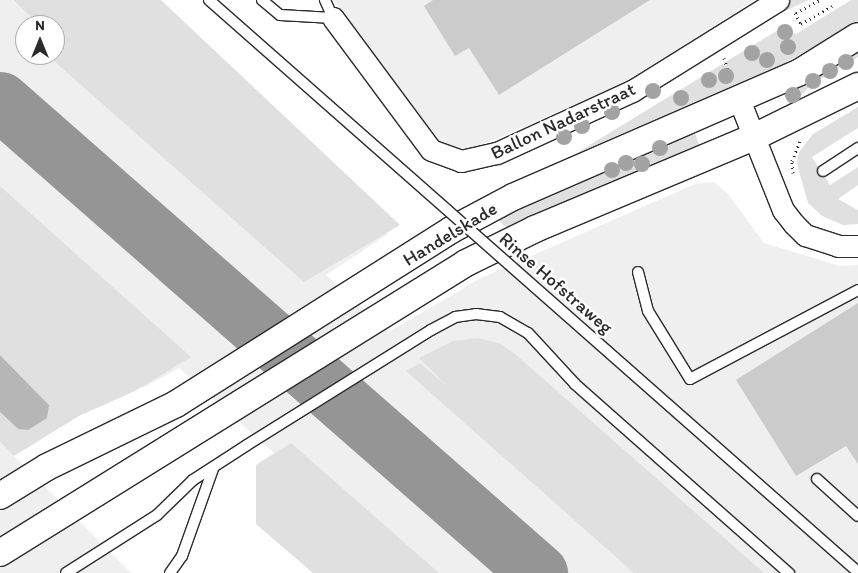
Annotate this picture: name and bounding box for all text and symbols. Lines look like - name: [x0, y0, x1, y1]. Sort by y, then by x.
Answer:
- north arrow: [15, 15, 65, 65]
- text: N: [35, 17, 45, 34]
- street label: Ballon Nadarstraat: [487, 77, 639, 165]
- street label: Handelskade: [399, 197, 501, 271]
- street label: Rinse Hofstraweg: [495, 227, 617, 339]

